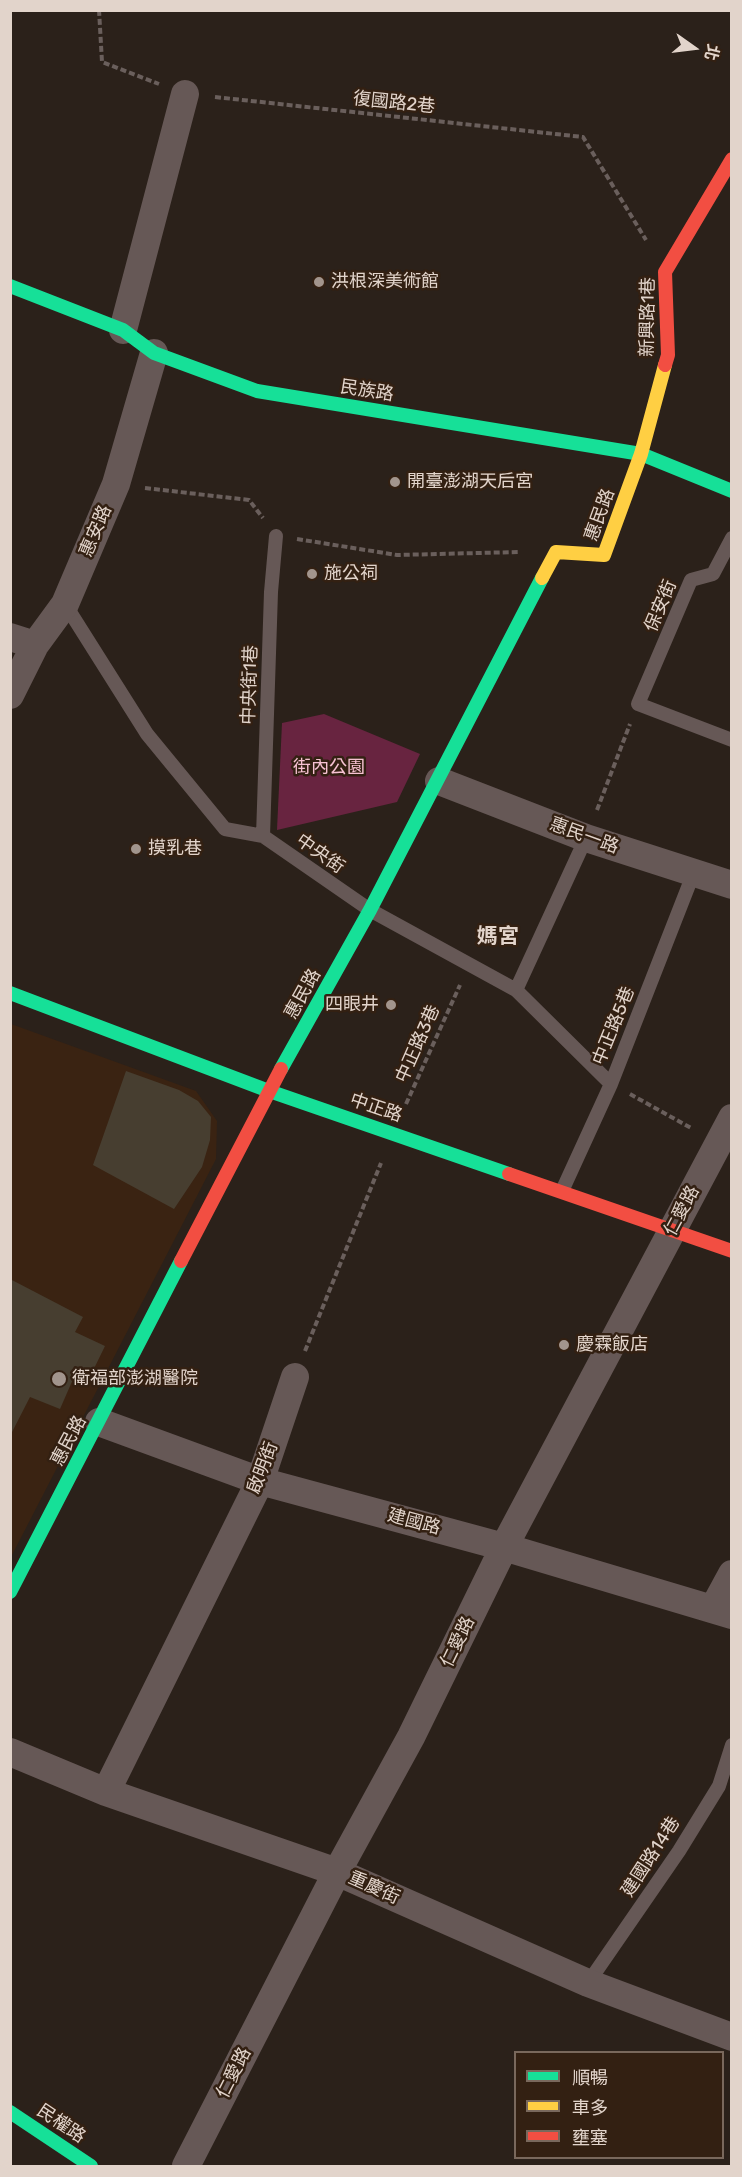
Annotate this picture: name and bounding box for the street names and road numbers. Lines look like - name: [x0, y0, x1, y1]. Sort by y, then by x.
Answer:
- street label: 復國路2巷: [352, 88, 436, 118]
- street label: 新興路1巷: [637, 277, 659, 357]
- street label: 民族路: [339, 376, 395, 406]
- street label: 惠民路: [581, 486, 619, 544]
- street label: 惠安路: [76, 502, 116, 560]
- street label: 保安街: [641, 577, 681, 635]
- street label: 中央街1巷: [238, 645, 262, 725]
- street label: 惠民一路: [546, 814, 622, 858]
- street label: 中央街: [292, 830, 348, 878]
- street label: 惠民路: [280, 965, 326, 1023]
- street label: 中正路5巷: [588, 984, 640, 1068]
- street label: 中正路3巷: [391, 1002, 445, 1086]
- street label: 中正路: [347, 1089, 405, 1127]
- street label: 仁愛路: [660, 1182, 704, 1240]
- street label: 惠民路: [47, 1412, 91, 1470]
- street label: 啟明街: [243, 1439, 283, 1497]
- street label: 建國路: [385, 1505, 443, 1539]
- street label: 仁愛路: [436, 1613, 480, 1671]
- street label: 建國路14巷: [617, 1813, 685, 1901]
- street label: 重慶街: [345, 1867, 403, 1909]
- street label: 仁愛路: [212, 2044, 256, 2102]
- street label: 民權路: [33, 2100, 89, 2148]

